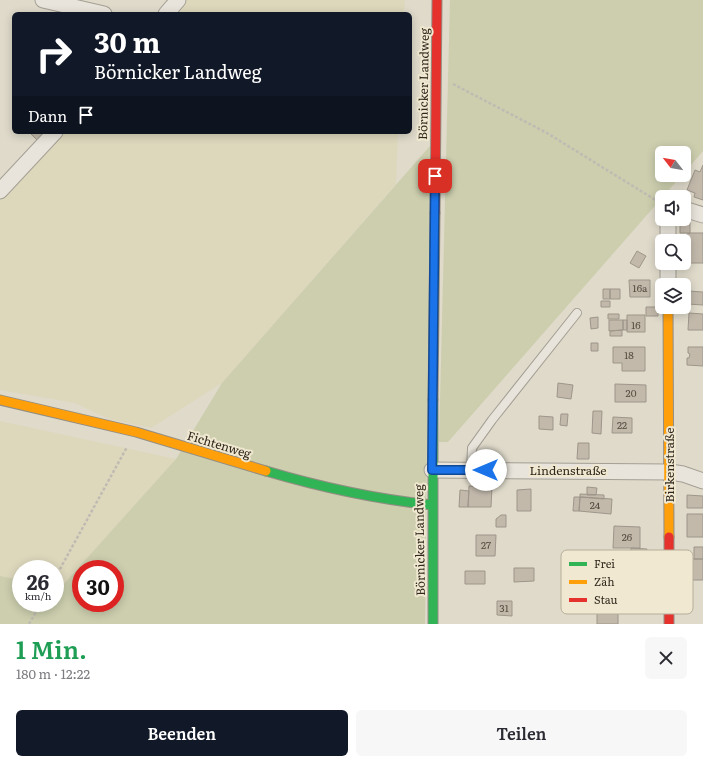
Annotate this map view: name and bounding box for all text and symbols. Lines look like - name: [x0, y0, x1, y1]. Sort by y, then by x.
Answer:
- text: 30 m: [94, 20, 160, 62]
- icon: right: [28, 28, 80, 80]
- street label: Börnicker Landweg: [413, 28, 433, 140]
- text: Börnicker Landweg: [94, 58, 262, 85]
- text: Dann: [28, 104, 67, 127]
- icon: arrive: [75, 104, 97, 126]
- north arrow: [655, 146, 691, 182]
- map controls: [655, 146, 691, 314]
- pin: [418, 159, 452, 193]
- icon: arrive: [424, 165, 446, 187]
- button: sound: [655, 190, 691, 226]
- button: search: [655, 234, 691, 270]
- button: layers: [655, 278, 691, 314]
- house number: 16a: [633, 280, 648, 295]
- house number: 16: [631, 317, 641, 332]
- house number: 18: [624, 347, 634, 362]
- house number: 20: [626, 385, 637, 400]
- house number: 22: [617, 417, 627, 432]
- street label: Fichtenweg: [185, 426, 254, 462]
- street label: Birkenstraße: [660, 428, 678, 502]
- position arrow: [465, 449, 507, 491]
- street label: Lindenstraße: [529, 461, 607, 479]
- street label: Börnicker Landweg: [409, 484, 429, 596]
- house number: 24: [590, 497, 601, 512]
- house number: 26: [622, 529, 633, 544]
- house number: 27: [481, 537, 491, 552]
- legend: [561, 550, 693, 614]
- text: Frei: [594, 555, 615, 571]
- speed limit sign: 30: [72, 560, 124, 612]
- text: 26: [27, 566, 49, 596]
- text: Zäh: [594, 573, 614, 589]
- text: km/h: [25, 588, 51, 603]
- text: Stau: [594, 591, 617, 607]
- house number: 31: [499, 600, 509, 615]
- text: 1 Min.: [16, 631, 87, 666]
- button: close: [645, 637, 687, 679]
- text: 180 m · 12:22: [16, 664, 90, 683]
- button: Beenden: [16, 710, 348, 756]
- button: Teilen: [356, 710, 687, 756]

